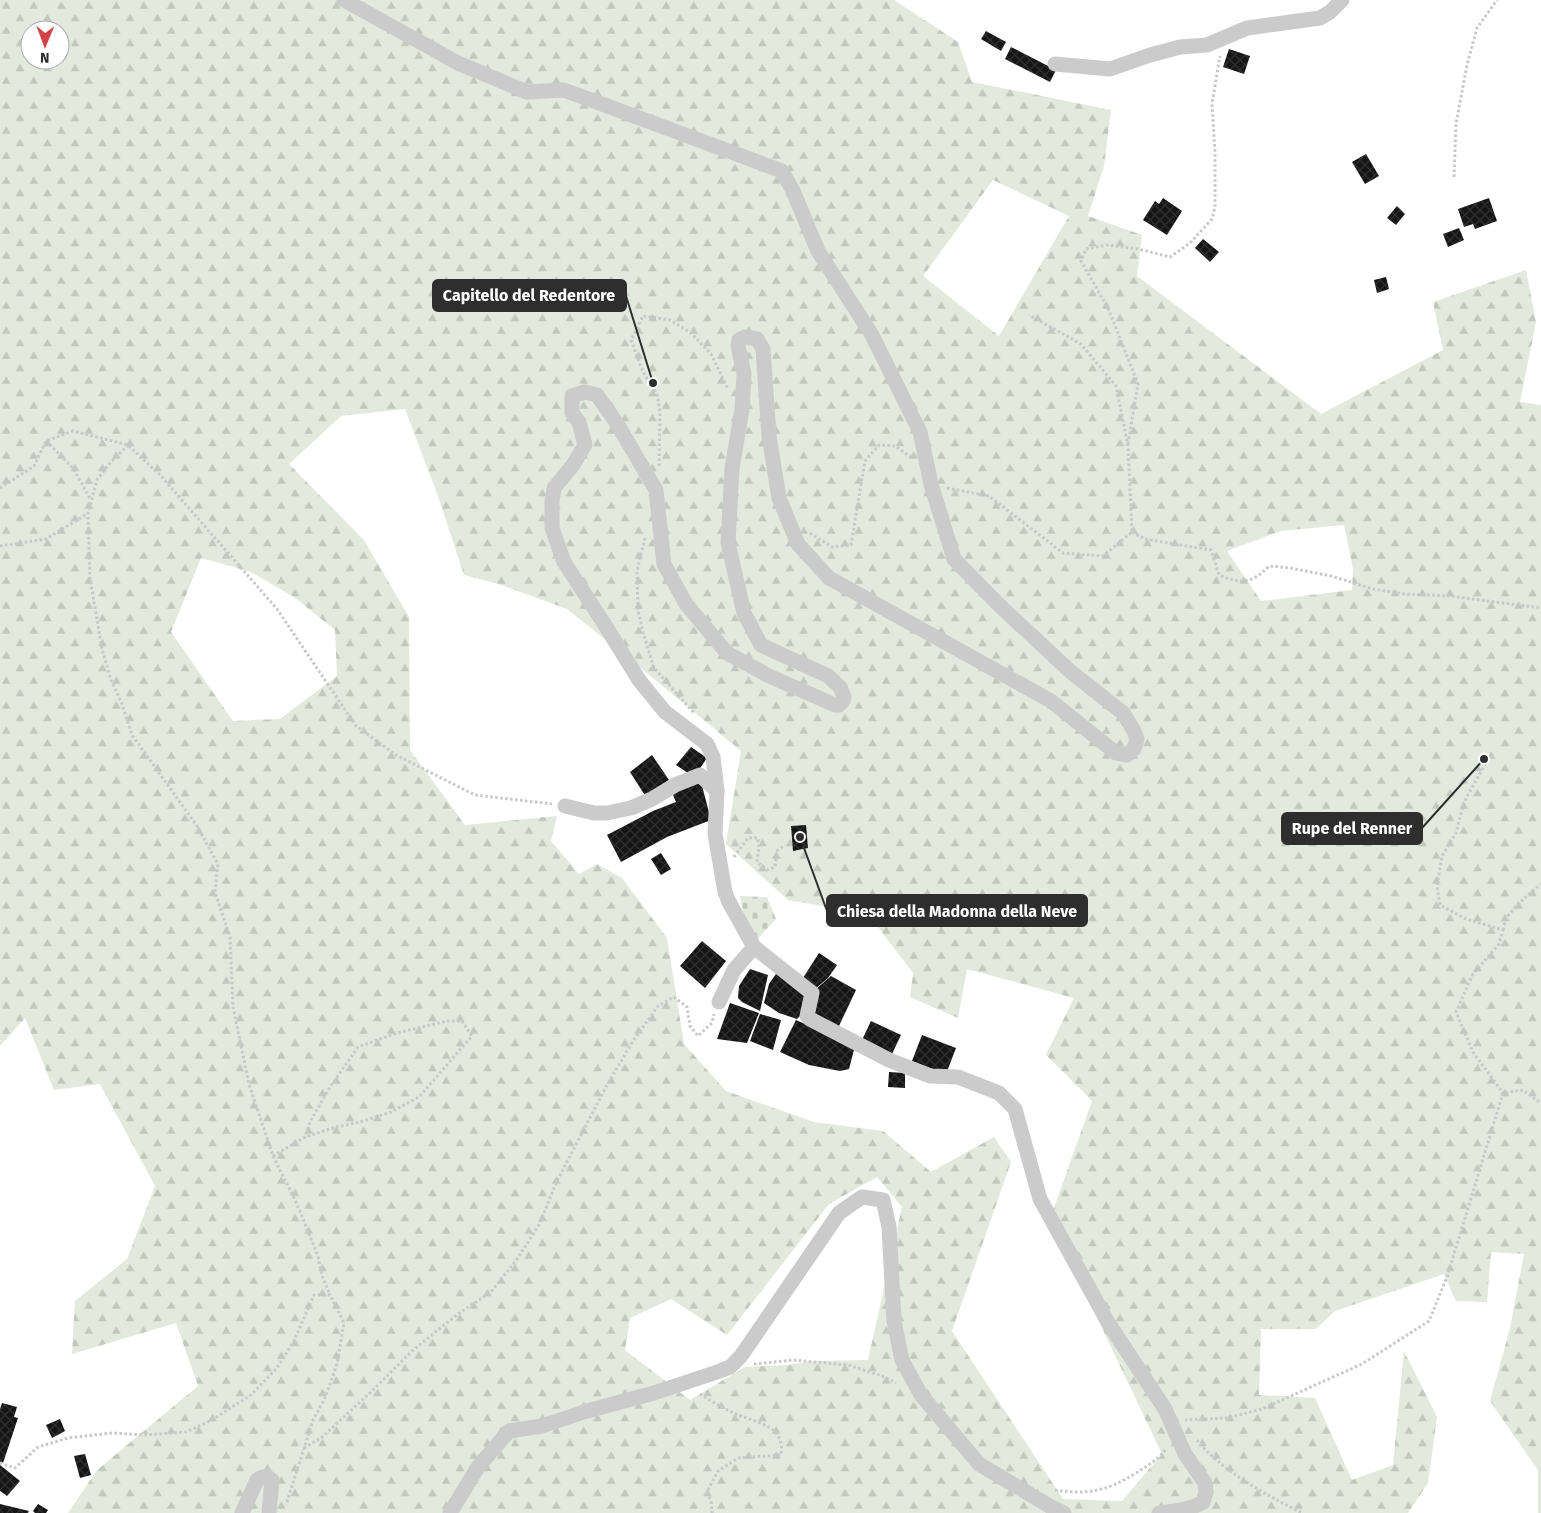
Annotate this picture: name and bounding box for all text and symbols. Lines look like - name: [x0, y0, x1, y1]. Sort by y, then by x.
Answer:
- north arrow: [20, 20, 70, 70]
- text: N: [40, 49, 50, 66]
- callout: Capitello del Redentore: [433, 280, 626, 311]
- text: Capitello del Redentore: [443, 286, 615, 305]
- callout: Rupe del Renner: [1282, 813, 1422, 844]
- text: Rupe del Renner: [1292, 819, 1413, 838]
- callout: Chiesa della Madonna della Neve: [827, 895, 1087, 926]
- text: Chiesa della Madonna della Neve: [837, 902, 1077, 921]

